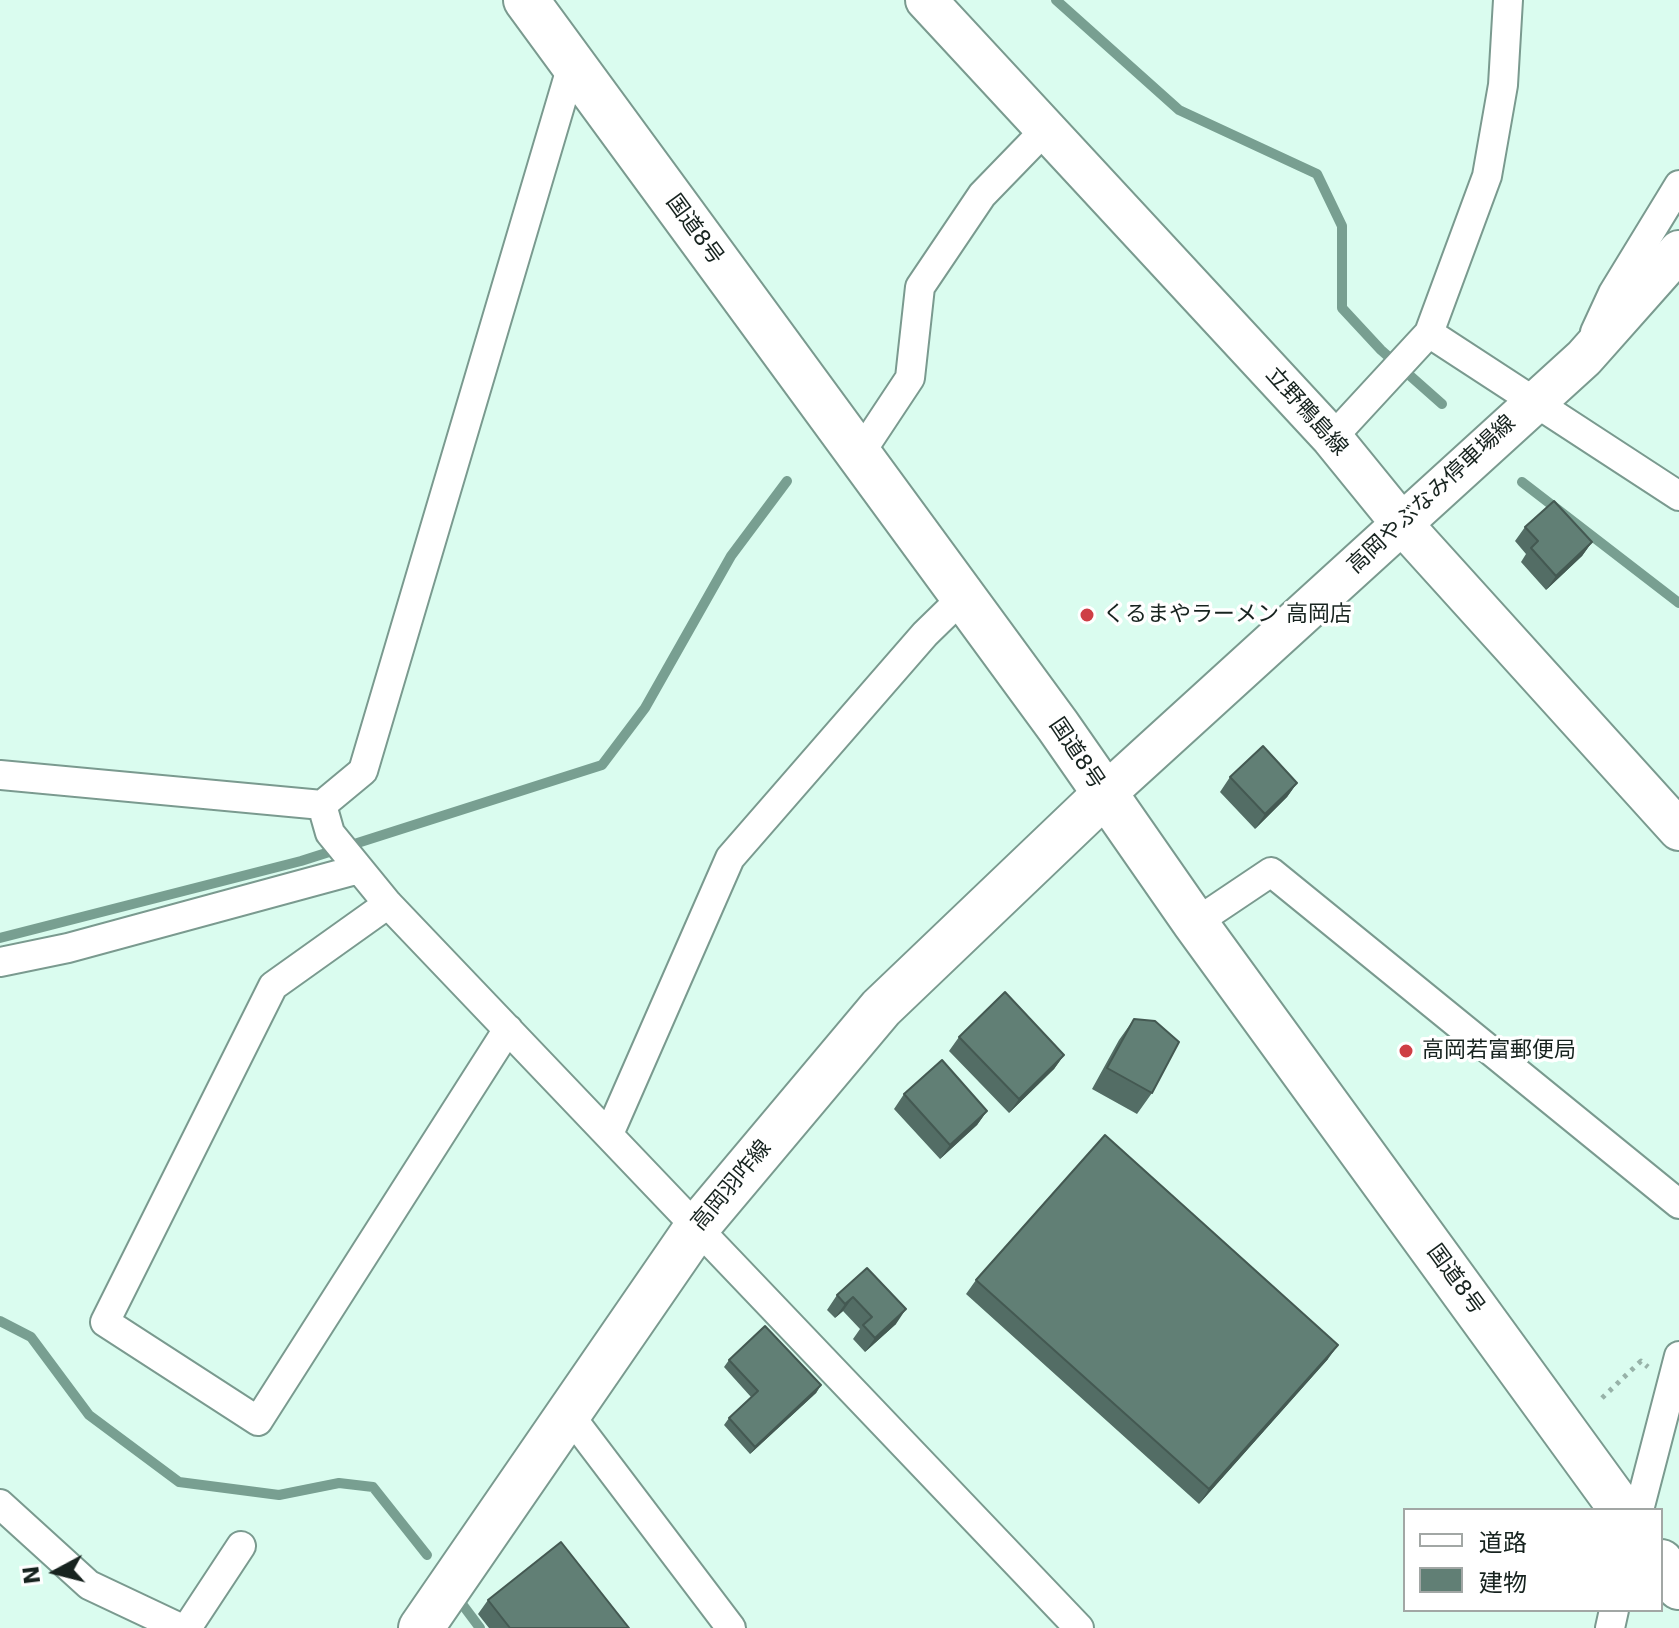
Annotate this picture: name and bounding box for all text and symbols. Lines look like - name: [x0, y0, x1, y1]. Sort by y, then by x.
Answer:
- street label: 国道8号: [660, 190, 728, 270]
- street label: 立野鴨島線: [1259, 362, 1353, 462]
- street label: 高岡やぶなみ停車場線: [1343, 410, 1521, 580]
- place label: くるまやラーメン 高岡店: [1103, 602, 1352, 628]
- marker: くるまやラーメン 高岡店: [1078, 606, 1096, 624]
- street label: 国道8号: [1043, 713, 1109, 795]
- place label: 高岡若富郵便局: [1422, 1038, 1576, 1064]
- marker: 高岡若富郵便局: [1397, 1042, 1415, 1060]
- street label: 高岡羽咋線: [687, 1135, 777, 1237]
- street label: 国道8号: [1421, 1240, 1489, 1320]
- legend: [1403, 1508, 1663, 1612]
- text: 道路: [1479, 1529, 1527, 1557]
- north arrow: [16, 1532, 96, 1612]
- text: N: [18, 1564, 45, 1586]
- text: 建物: [1479, 1569, 1527, 1597]

